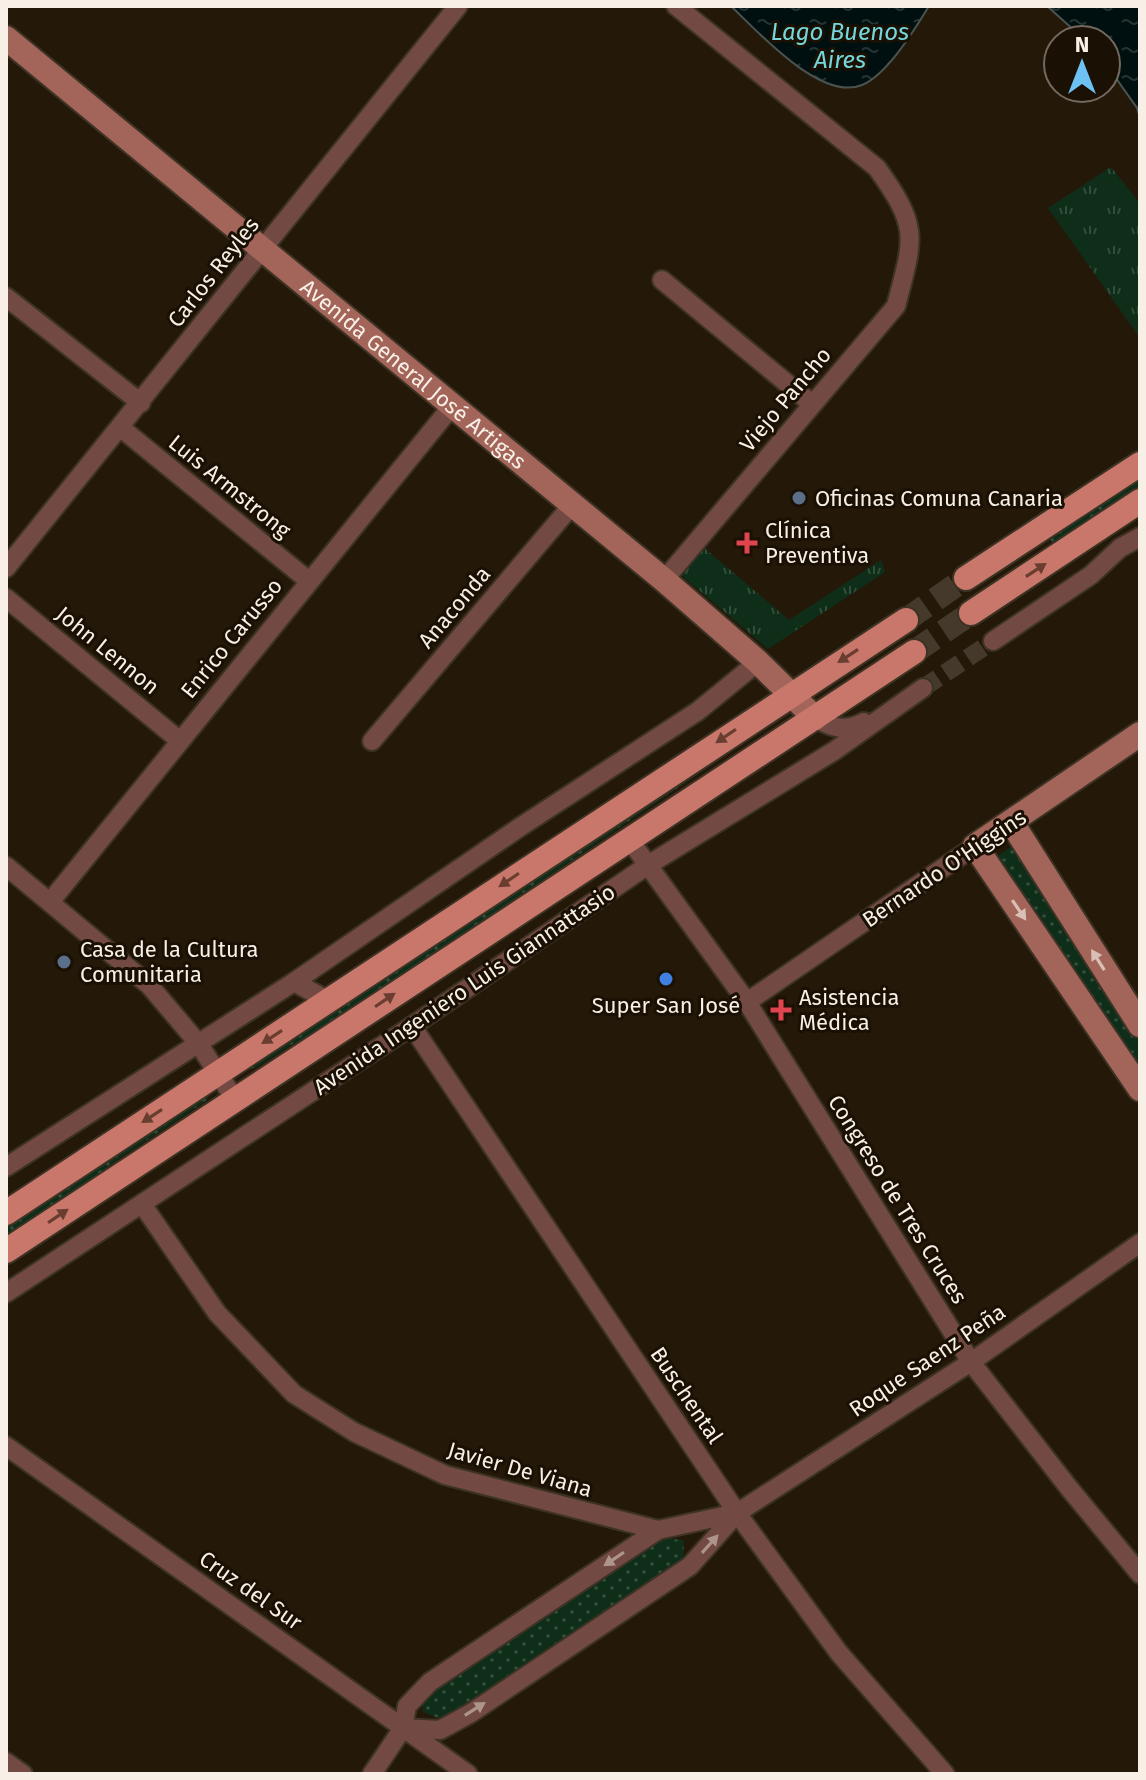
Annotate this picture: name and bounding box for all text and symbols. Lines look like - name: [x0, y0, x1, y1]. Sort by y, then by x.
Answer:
- water label: Lago Buenos Aires: [771, 18, 909, 74]
- north arrow: [1042, 24, 1122, 104]
- text: N: [1075, 31, 1089, 58]
- street label: Carlos Reyles: [162, 212, 265, 333]
- street label: Avenida General José Artigas: [295, 273, 531, 475]
- street label: Viejo Pancho: [734, 342, 837, 457]
- street label: Luis Armstrong: [163, 429, 296, 544]
- place label: Oficinas Comuna Canaria: [815, 485, 1063, 512]
- marker: Oficinas Comuna Canaria: [790, 489, 808, 507]
- place label: Clínica Preventiva: [765, 517, 869, 569]
- marker: Clínica Preventiva: [736, 532, 758, 554]
- street label: Anaconda: [412, 561, 496, 654]
- one-way arrow: [1025, 563, 1047, 578]
- street label: Enrico Carusso: [175, 573, 288, 704]
- street label: John Lennon: [51, 601, 165, 700]
- one-way arrow: [837, 648, 859, 662]
- one-way arrow: [715, 728, 737, 743]
- street label: Bernardo O'Higgins: [857, 804, 1031, 933]
- one-way arrow: [498, 872, 520, 887]
- street label: Avenida Ingeniero Luis Giannattasio: [308, 878, 620, 1101]
- one-way arrow: [1011, 900, 1026, 921]
- place label: Casa de la Cultura Comunitaria: [80, 936, 258, 988]
- one-way arrow: [1091, 949, 1106, 970]
- marker: Casa de la Cultura Comunitaria: [55, 953, 73, 971]
- marker: Super San José: [657, 970, 675, 988]
- place label: Asistencia Médica: [799, 984, 900, 1036]
- place label: Super San José: [592, 992, 740, 1019]
- one-way arrow: [374, 993, 395, 1008]
- marker: Asistencia Médica: [770, 999, 792, 1021]
- one-way arrow: [262, 1029, 283, 1044]
- street label: Congreso de Tres Cruces: [822, 1090, 973, 1309]
- one-way arrow: [142, 1108, 163, 1123]
- one-way arrow: [47, 1209, 68, 1224]
- street label: Roque Saenz Peña: [844, 1298, 1011, 1423]
- street label: Buschental: [644, 1342, 729, 1449]
- street label: Javier De Viana: [445, 1436, 595, 1503]
- one-way arrow: [700, 1534, 718, 1553]
- street label: Cruz del Sur: [194, 1545, 308, 1636]
- one-way arrow: [603, 1551, 624, 1566]
- one-way arrow: [464, 1703, 486, 1717]

